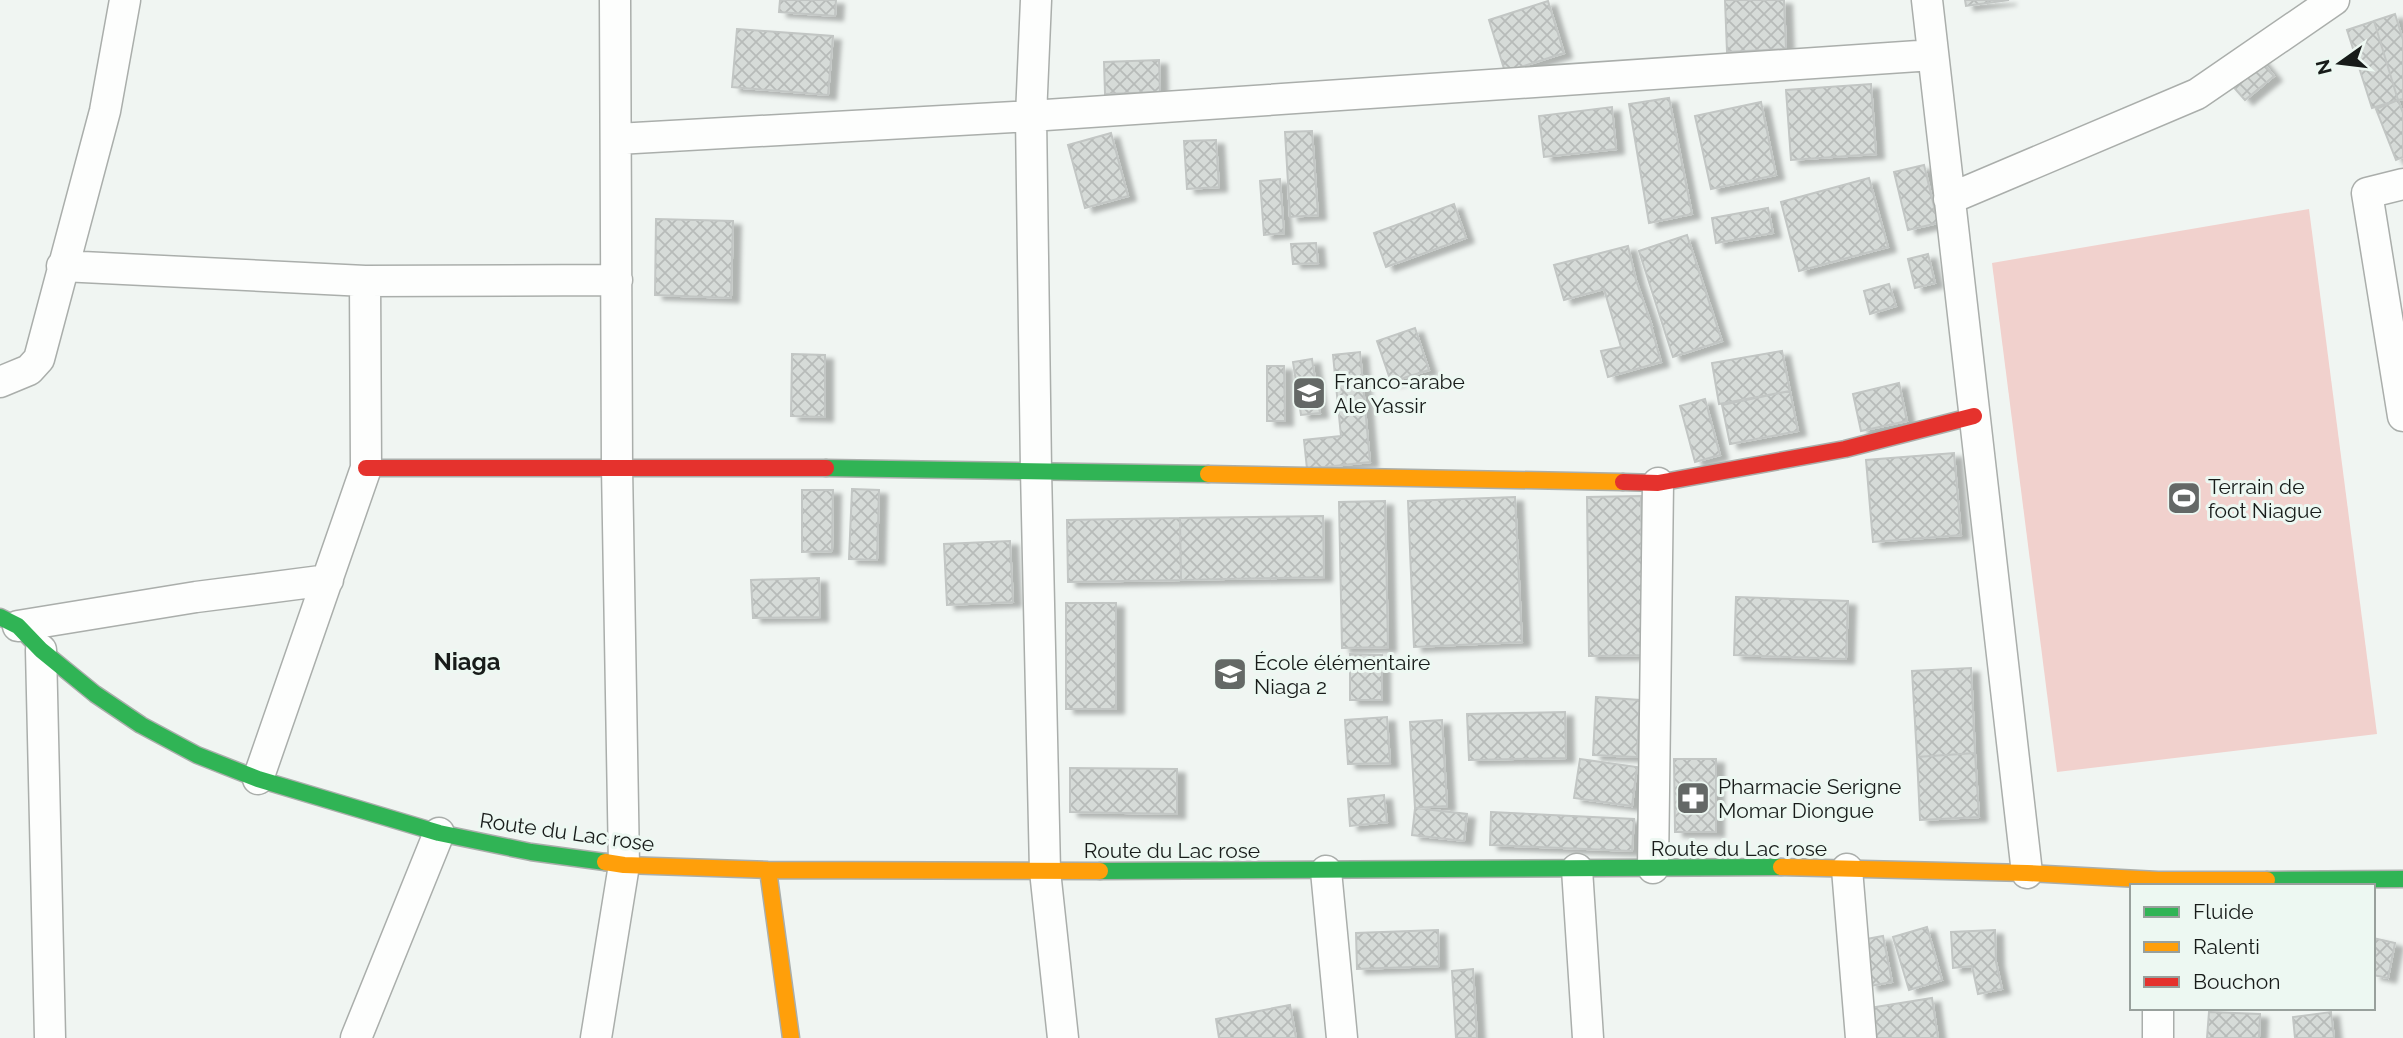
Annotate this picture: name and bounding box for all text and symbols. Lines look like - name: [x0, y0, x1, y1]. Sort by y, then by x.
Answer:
- north arrow: [2305, 28, 2375, 98]
- text: N: [2311, 57, 2336, 77]
- place label: Franco-arabe Ale Yassir: [1334, 369, 1465, 418]
- school or university icon: Franco-arabe Ale Yassir: [1290, 374, 1328, 412]
- place label: Terrain de foot Niague: [2208, 474, 2322, 523]
- sports icon: Terrain de foot Niague: [2165, 479, 2203, 517]
- district label: Niaga: [433, 647, 501, 676]
- place label: École élémentaire Niaga 2: [1254, 650, 1430, 699]
- school or university icon: École élémentaire Niaga 2: [1211, 655, 1249, 693]
- place label: Pharmacie Serigne Momar Diongue: [1718, 774, 1901, 823]
- pharmacy icon: Pharmacie Serigne Momar Diongue: [1674, 779, 1712, 817]
- street label: Route du Lac rose: [478, 807, 656, 857]
- street label: Route du Lac rose: [1651, 836, 1827, 861]
- street label: Route du Lac rose: [1084, 838, 1260, 863]
- legend: [2130, 884, 2375, 1010]
- text: Fluide: [2193, 899, 2254, 924]
- text: Ralenti: [2193, 934, 2260, 959]
- text: Bouchon: [2193, 969, 2280, 994]

